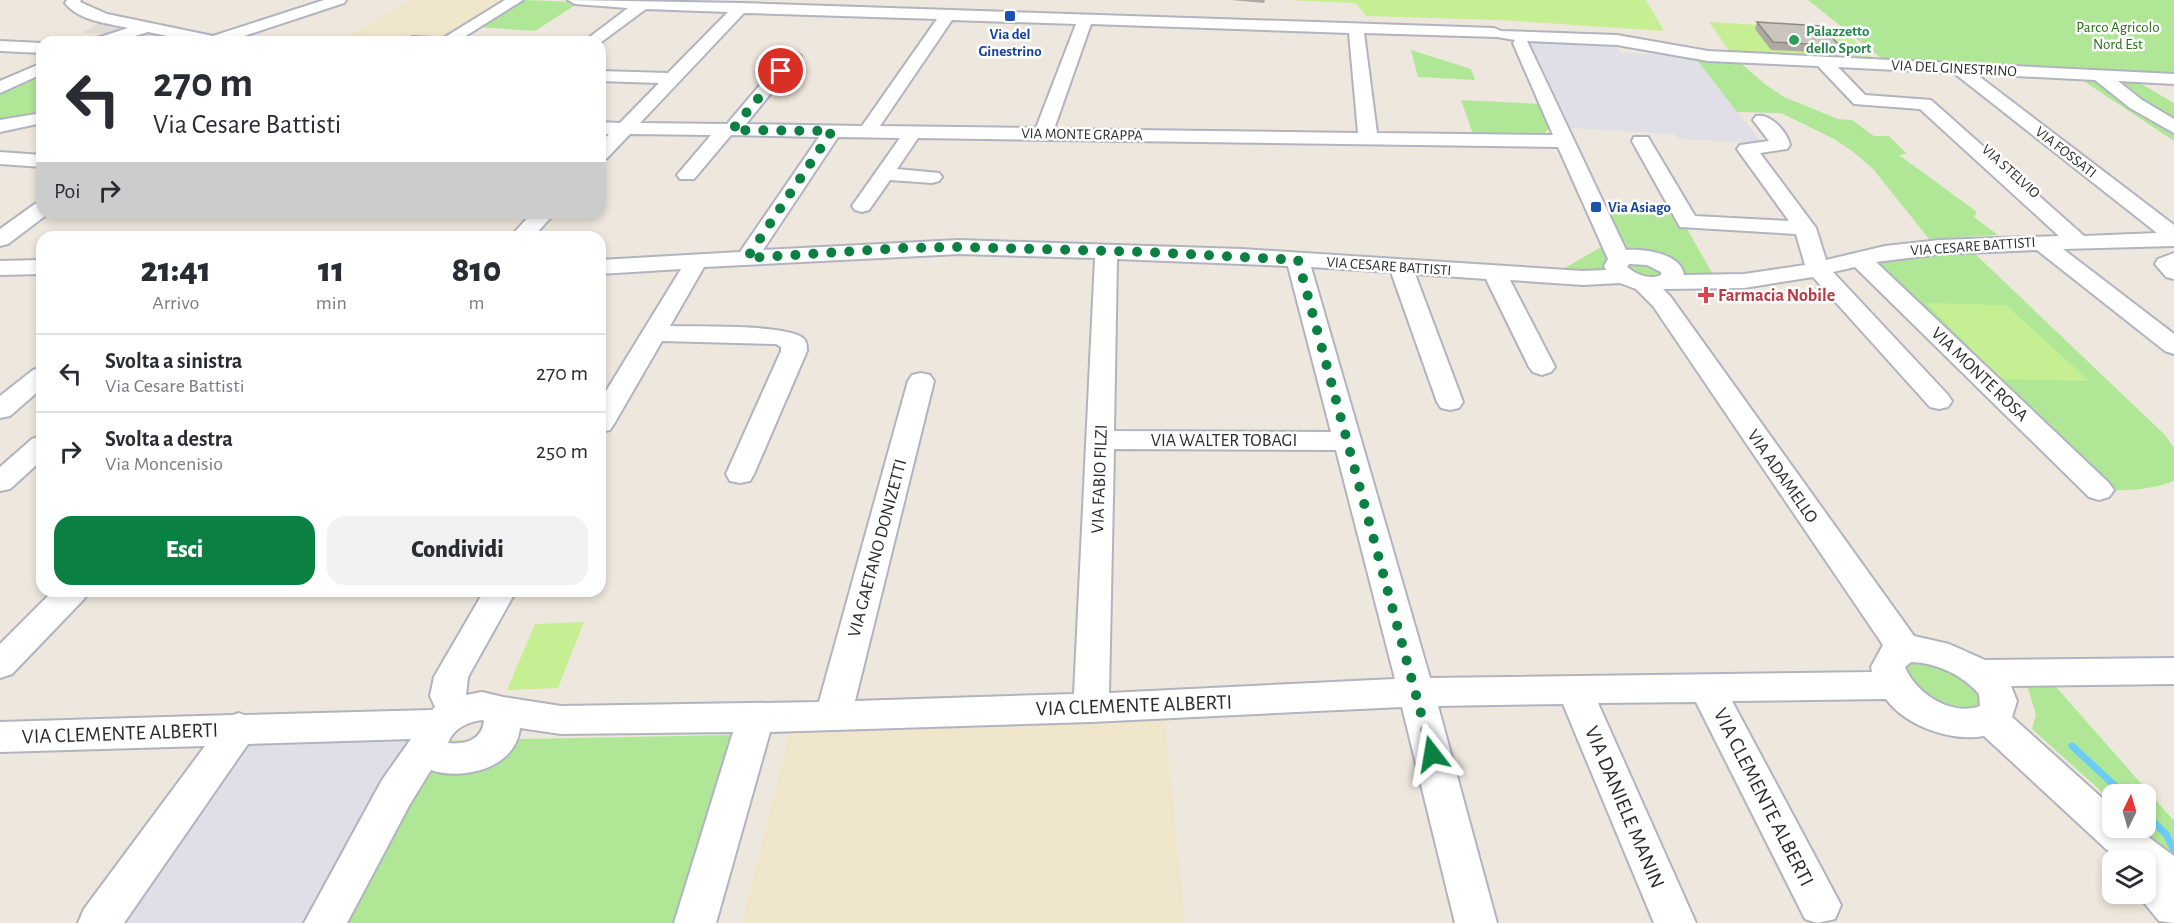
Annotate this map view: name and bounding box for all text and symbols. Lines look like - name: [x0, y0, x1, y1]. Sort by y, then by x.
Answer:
- marker: Via del Ginestrino: [1003, 9, 1017, 23]
- park label: Parco Agricolo Nord Est: [2076, 20, 2160, 52]
- place label: Palazzetto dello Sport: [1806, 24, 1871, 56]
- place label: Via del Ginestrino: [978, 27, 1042, 59]
- marker: Palazzetto dello Sport: [1787, 33, 1801, 47]
- pin: [755, 45, 806, 96]
- icon: arrive: [764, 54, 797, 87]
- street label: VIA DEL GINESTRINO: [1891, 58, 2017, 79]
- icon: left: [54, 60, 132, 138]
- text: 270 m: [153, 62, 253, 104]
- text: Via Cesare Battisti: [153, 111, 341, 138]
- street label: VIA FOSSATI: [2032, 124, 2099, 181]
- street label: VIA MONTE GRAPPA: [1021, 126, 1143, 143]
- street label: VIA STELVIO: [1979, 142, 2043, 201]
- icon: right: [93, 174, 126, 207]
- text: Poi: [54, 180, 81, 202]
- marker: Via Asiago: [1589, 200, 1603, 214]
- place label: Via Asiago: [1608, 200, 1671, 215]
- street label: VIA CESARE BATTISTI: [1910, 235, 2036, 258]
- text: 21:41: [141, 252, 211, 288]
- text: 11: [318, 252, 344, 288]
- text: 810: [451, 252, 501, 288]
- street label: VIA CESARE BATTISTI: [1326, 255, 1452, 278]
- place label: Farmacia Nobile: [1718, 287, 1835, 305]
- marker: Farmacia Nobile: [1699, 288, 1713, 302]
- text: Arrivo: [152, 293, 199, 313]
- text: min: [316, 293, 347, 313]
- text: m: [468, 293, 484, 313]
- street label: VIA MONTE ROSA: [1928, 324, 2032, 426]
- text: Svolta a sinistra: [105, 350, 242, 372]
- icon: left: [54, 357, 87, 390]
- text: 270 m: [536, 362, 588, 384]
- text: Via Cesare Battisti: [105, 376, 244, 396]
- street label: VIA FABIO FILZI: [1089, 424, 1111, 534]
- street label: VIA ADAMELLO: [1743, 427, 1821, 526]
- text: Svolta a destra: [105, 428, 233, 450]
- street label: VIA WALTER TOBAGI: [1151, 432, 1297, 450]
- icon: right: [54, 435, 87, 468]
- text: 250 m: [536, 440, 588, 462]
- text: Via Moncenisio: [105, 454, 223, 474]
- street label: VIA GAETANO DONIZETTI: [845, 457, 910, 639]
- button: Esci: [54, 516, 315, 585]
- button: Condividi: [327, 516, 588, 585]
- street label: VIA CLEMENTE ALBERTI: [1035, 692, 1233, 719]
- street label: VIA CLEMENTE ALBERTI: [1710, 705, 1818, 890]
- street label: VIA CLEMENTE ALBERTI: [21, 720, 219, 747]
- position arrow: [1400, 722, 1464, 786]
- street label: VIA DANIELE MANIN: [1581, 723, 1668, 891]
- north arrow: [2102, 784, 2156, 838]
- map controls: [2102, 784, 2156, 904]
- button: layers: [2102, 850, 2156, 904]

